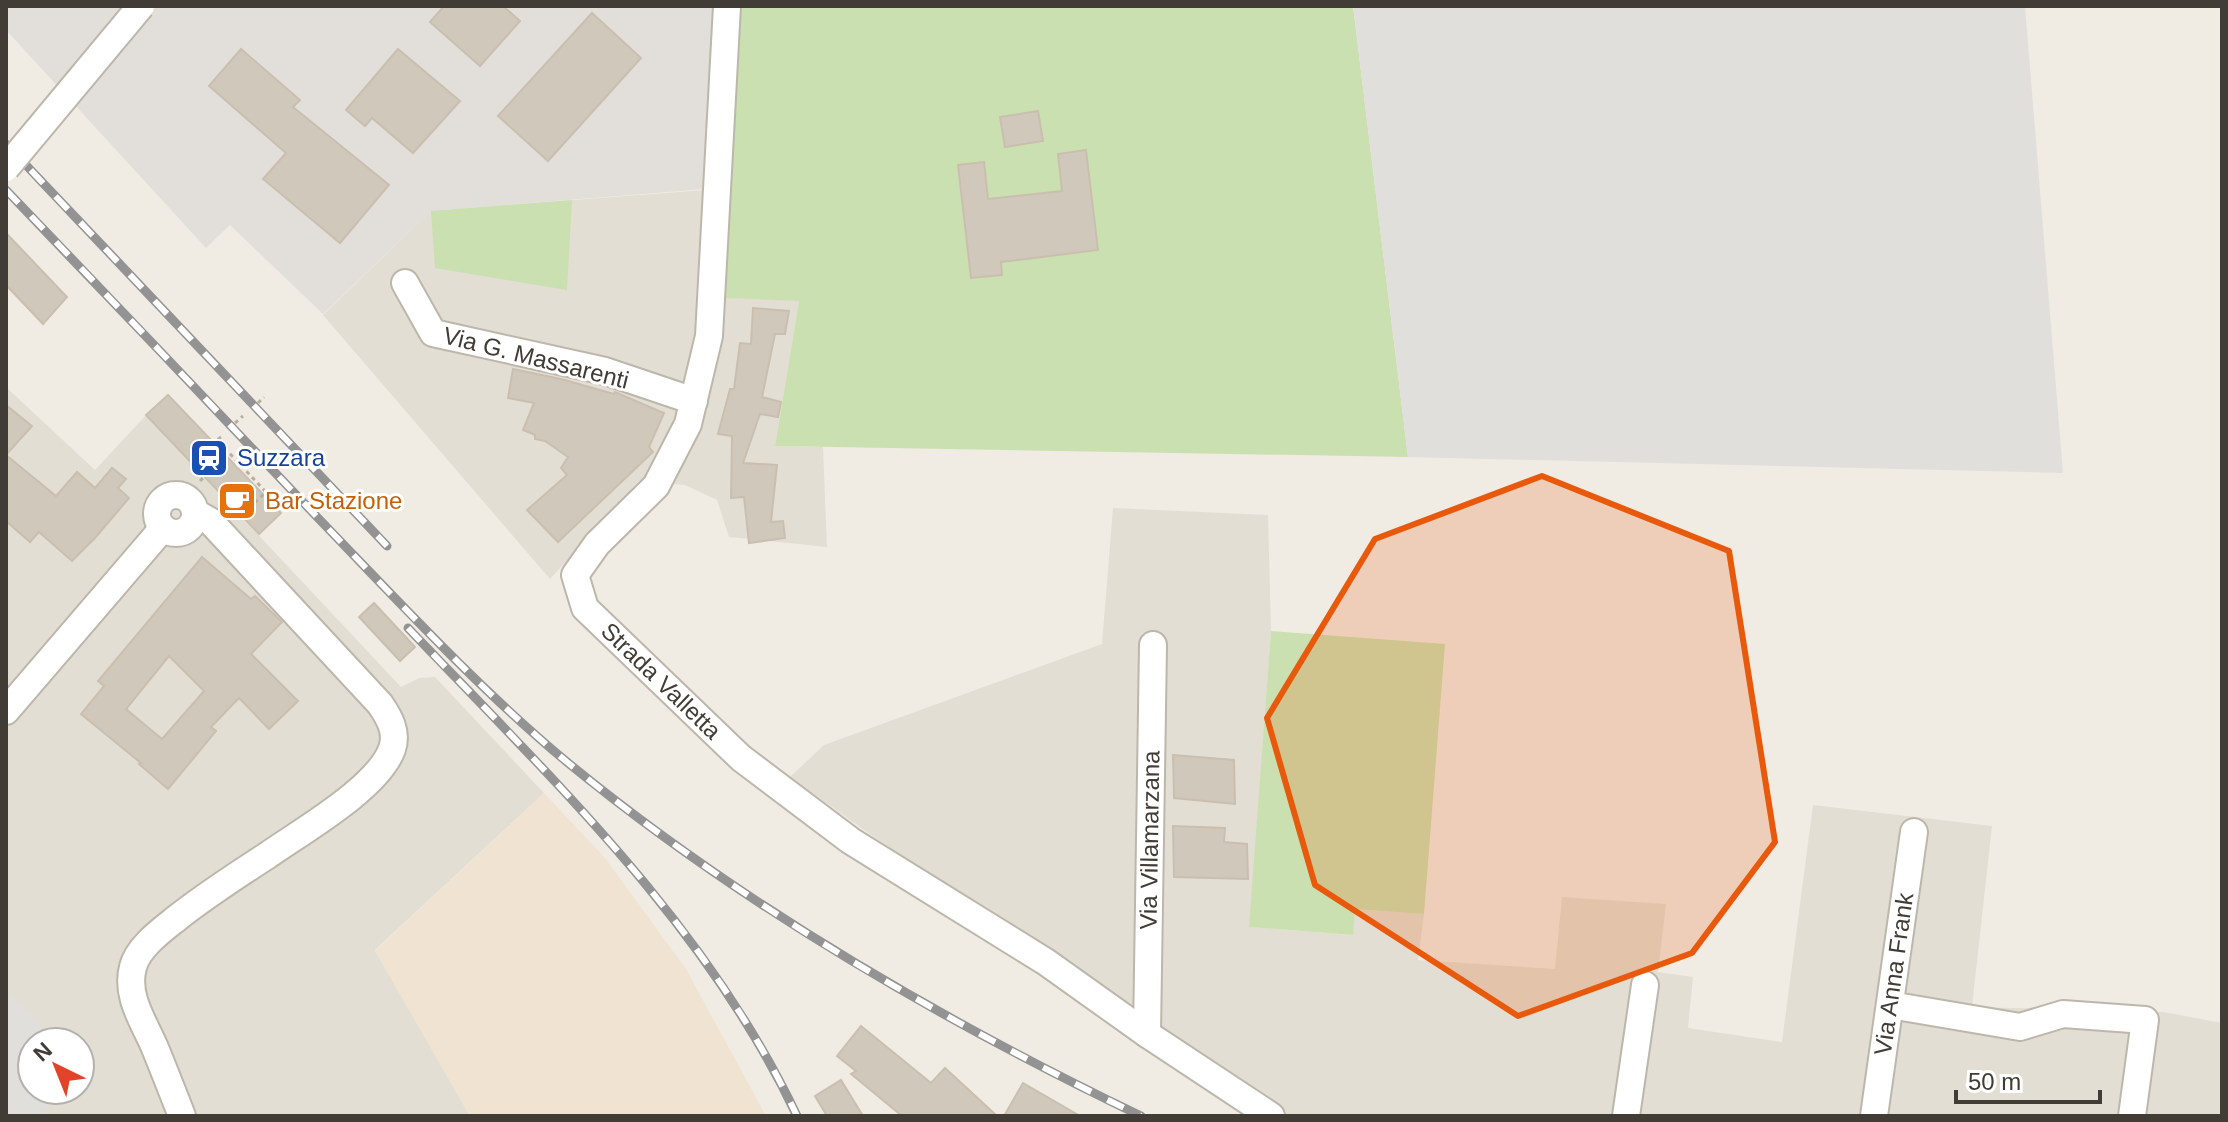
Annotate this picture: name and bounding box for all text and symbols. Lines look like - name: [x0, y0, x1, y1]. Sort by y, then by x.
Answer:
- street label: Via G. Massarenti: [441, 321, 632, 394]
- station icon: Suzzara: [188, 437, 230, 479]
- place label: Suzzara: [237, 444, 326, 471]
- cafe icon: Bar Stazione: [216, 480, 258, 522]
- place label: Bar Stazione: [265, 487, 402, 514]
- street label: Strada Valletta: [596, 617, 727, 745]
- street label: Via Villamarzana: [1134, 750, 1165, 930]
- street label: Via Anna Frank: [1869, 890, 1918, 1057]
- north arrow: [16, 1026, 96, 1106]
- text: N: [28, 1037, 57, 1066]
- scale bar: [1956, 1054, 2100, 1104]
- text: 50 m: [1968, 1068, 2021, 1095]

